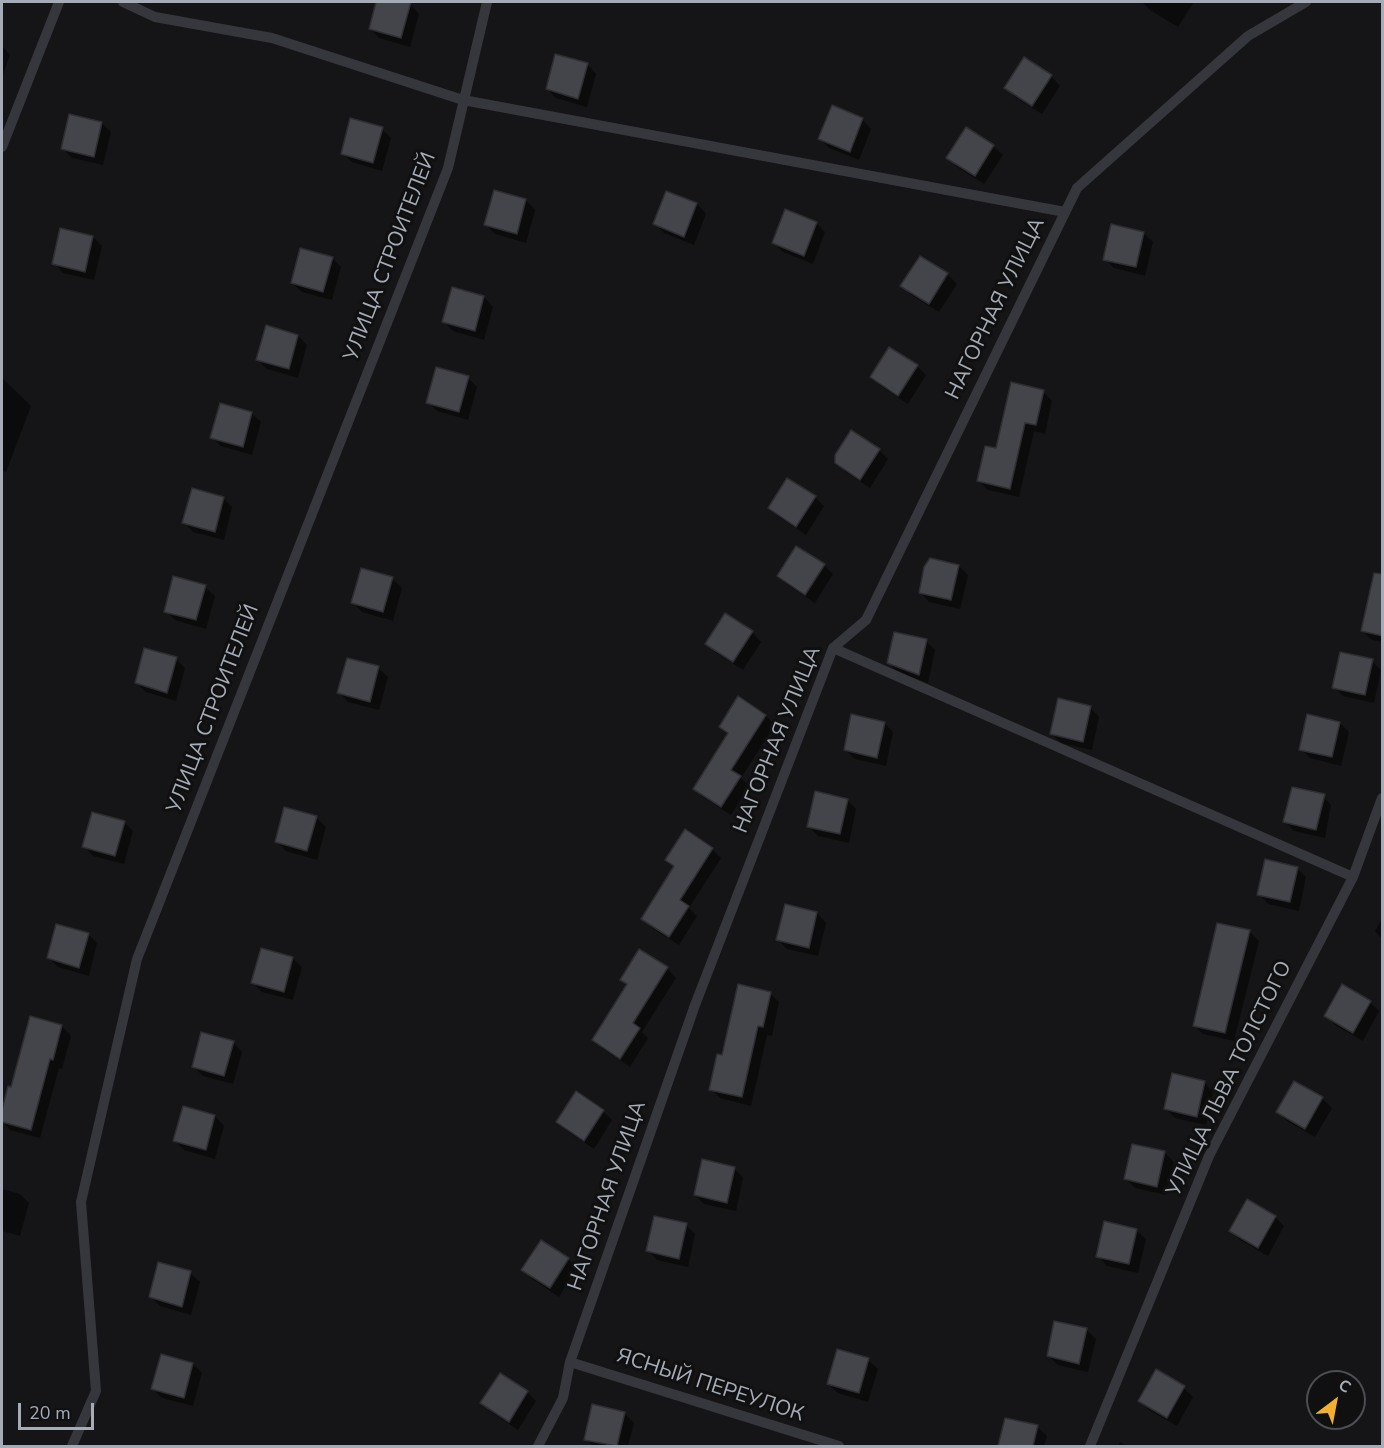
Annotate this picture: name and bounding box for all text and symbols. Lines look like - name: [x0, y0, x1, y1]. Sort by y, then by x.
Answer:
- street label: УЛИЦА СТРОИТЕЛЕЙ: [340, 149, 442, 365]
- street label: НАГОРНАЯ УЛИЦА: [941, 214, 1051, 404]
- street label: УЛИЦА СТРОИТЕЛЕЙ: [163, 601, 265, 817]
- street label: НАГОРНАЯ УЛИЦА: [729, 643, 827, 837]
- street label: УЛИЦА ЛЬВА ТОЛСТОГО: [1162, 957, 1298, 1201]
- street label: НАГОРНАЯ УЛИЦА: [564, 1098, 652, 1294]
- street label: ЯСНЫЙ ПЕРЕУЛОК: [613, 1344, 807, 1428]
- north arrow: [1306, 1370, 1366, 1430]
- text: С: [1334, 1374, 1355, 1399]
- scale bar: [21, 1391, 98, 1429]
- text: 20 m: [29, 1401, 71, 1425]

